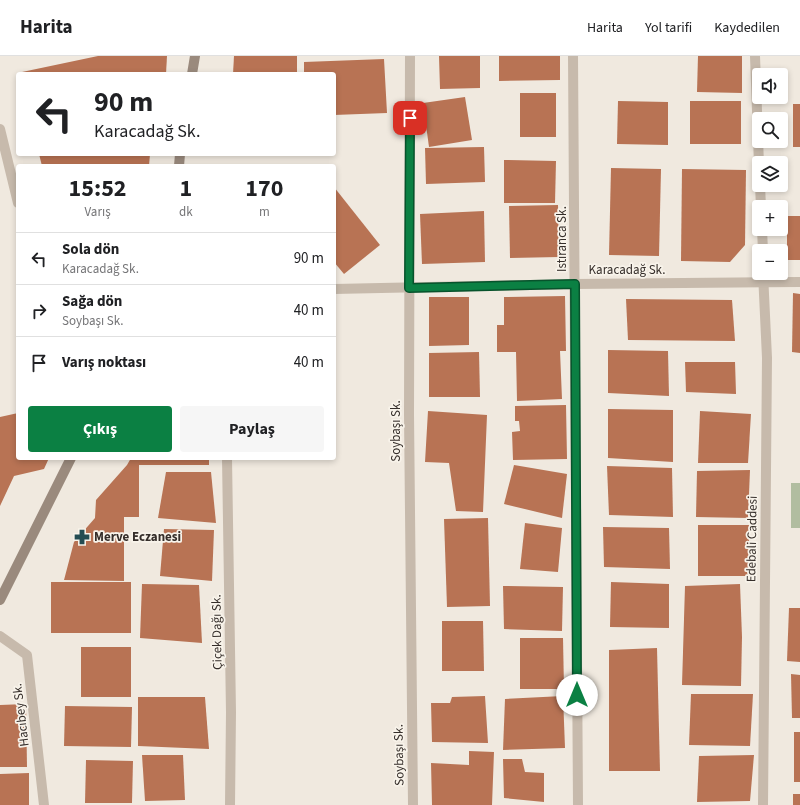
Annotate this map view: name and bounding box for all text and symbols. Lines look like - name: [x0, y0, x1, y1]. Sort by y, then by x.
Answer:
- text: Harita: [20, 14, 73, 41]
- text: Harita: [587, 18, 623, 38]
- text: Yol tarifi: [645, 18, 692, 38]
- text: Kaydedilen: [714, 18, 780, 38]
- map controls: [752, 68, 788, 280]
- button: sound: [752, 68, 788, 104]
- text: 90 m: [94, 82, 153, 122]
- icon: left: [28, 88, 80, 140]
- pin: [393, 101, 427, 135]
- icon: arrive: [399, 107, 421, 129]
- button: search: [752, 112, 788, 148]
- text: Karacadağ Sk.: [94, 119, 200, 144]
- button: layers: [752, 156, 788, 192]
- text: 15:52: [69, 171, 126, 206]
- text: 1: [180, 171, 192, 206]
- text: 170: [245, 171, 283, 206]
- button: +: [752, 200, 788, 236]
- text: Varış: [84, 203, 111, 221]
- text: dk: [179, 203, 193, 221]
- text: m: [259, 203, 270, 221]
- street label: Istıranca Sk.: [553, 206, 571, 272]
- text: Sola dön: [62, 239, 119, 260]
- button: −: [752, 244, 788, 280]
- icon: left: [28, 248, 50, 270]
- text: 90 m: [294, 248, 324, 269]
- text: Karacadağ Sk.: [62, 260, 139, 278]
- street label: Karacadağ Sk.: [589, 261, 665, 279]
- text: Sağa dön: [62, 291, 122, 312]
- icon: right: [28, 300, 50, 322]
- text: 40 m: [294, 300, 324, 321]
- text: Soybaşı Sk.: [62, 312, 124, 330]
- icon: arrive: [28, 352, 50, 374]
- text: Varış noktası: [62, 352, 146, 373]
- text: 40 m: [294, 352, 324, 373]
- street label: Soybaşı Sk.: [387, 400, 405, 462]
- button: Çıkış: [28, 406, 172, 452]
- button: Paylaş: [180, 406, 324, 452]
- street label: Edebali Caddesi: [742, 496, 762, 582]
- pharmacy icon: Merve Eczanesi: [73, 528, 91, 546]
- place label: Merve Eczanesi: [94, 528, 181, 546]
- street label: Çiçek Dağı Sk.: [207, 594, 227, 670]
- position arrow: [556, 674, 598, 716]
- street label: Hacıbey Sk.: [8, 682, 34, 748]
- street label: Soybaşı Sk.: [389, 724, 409, 786]

